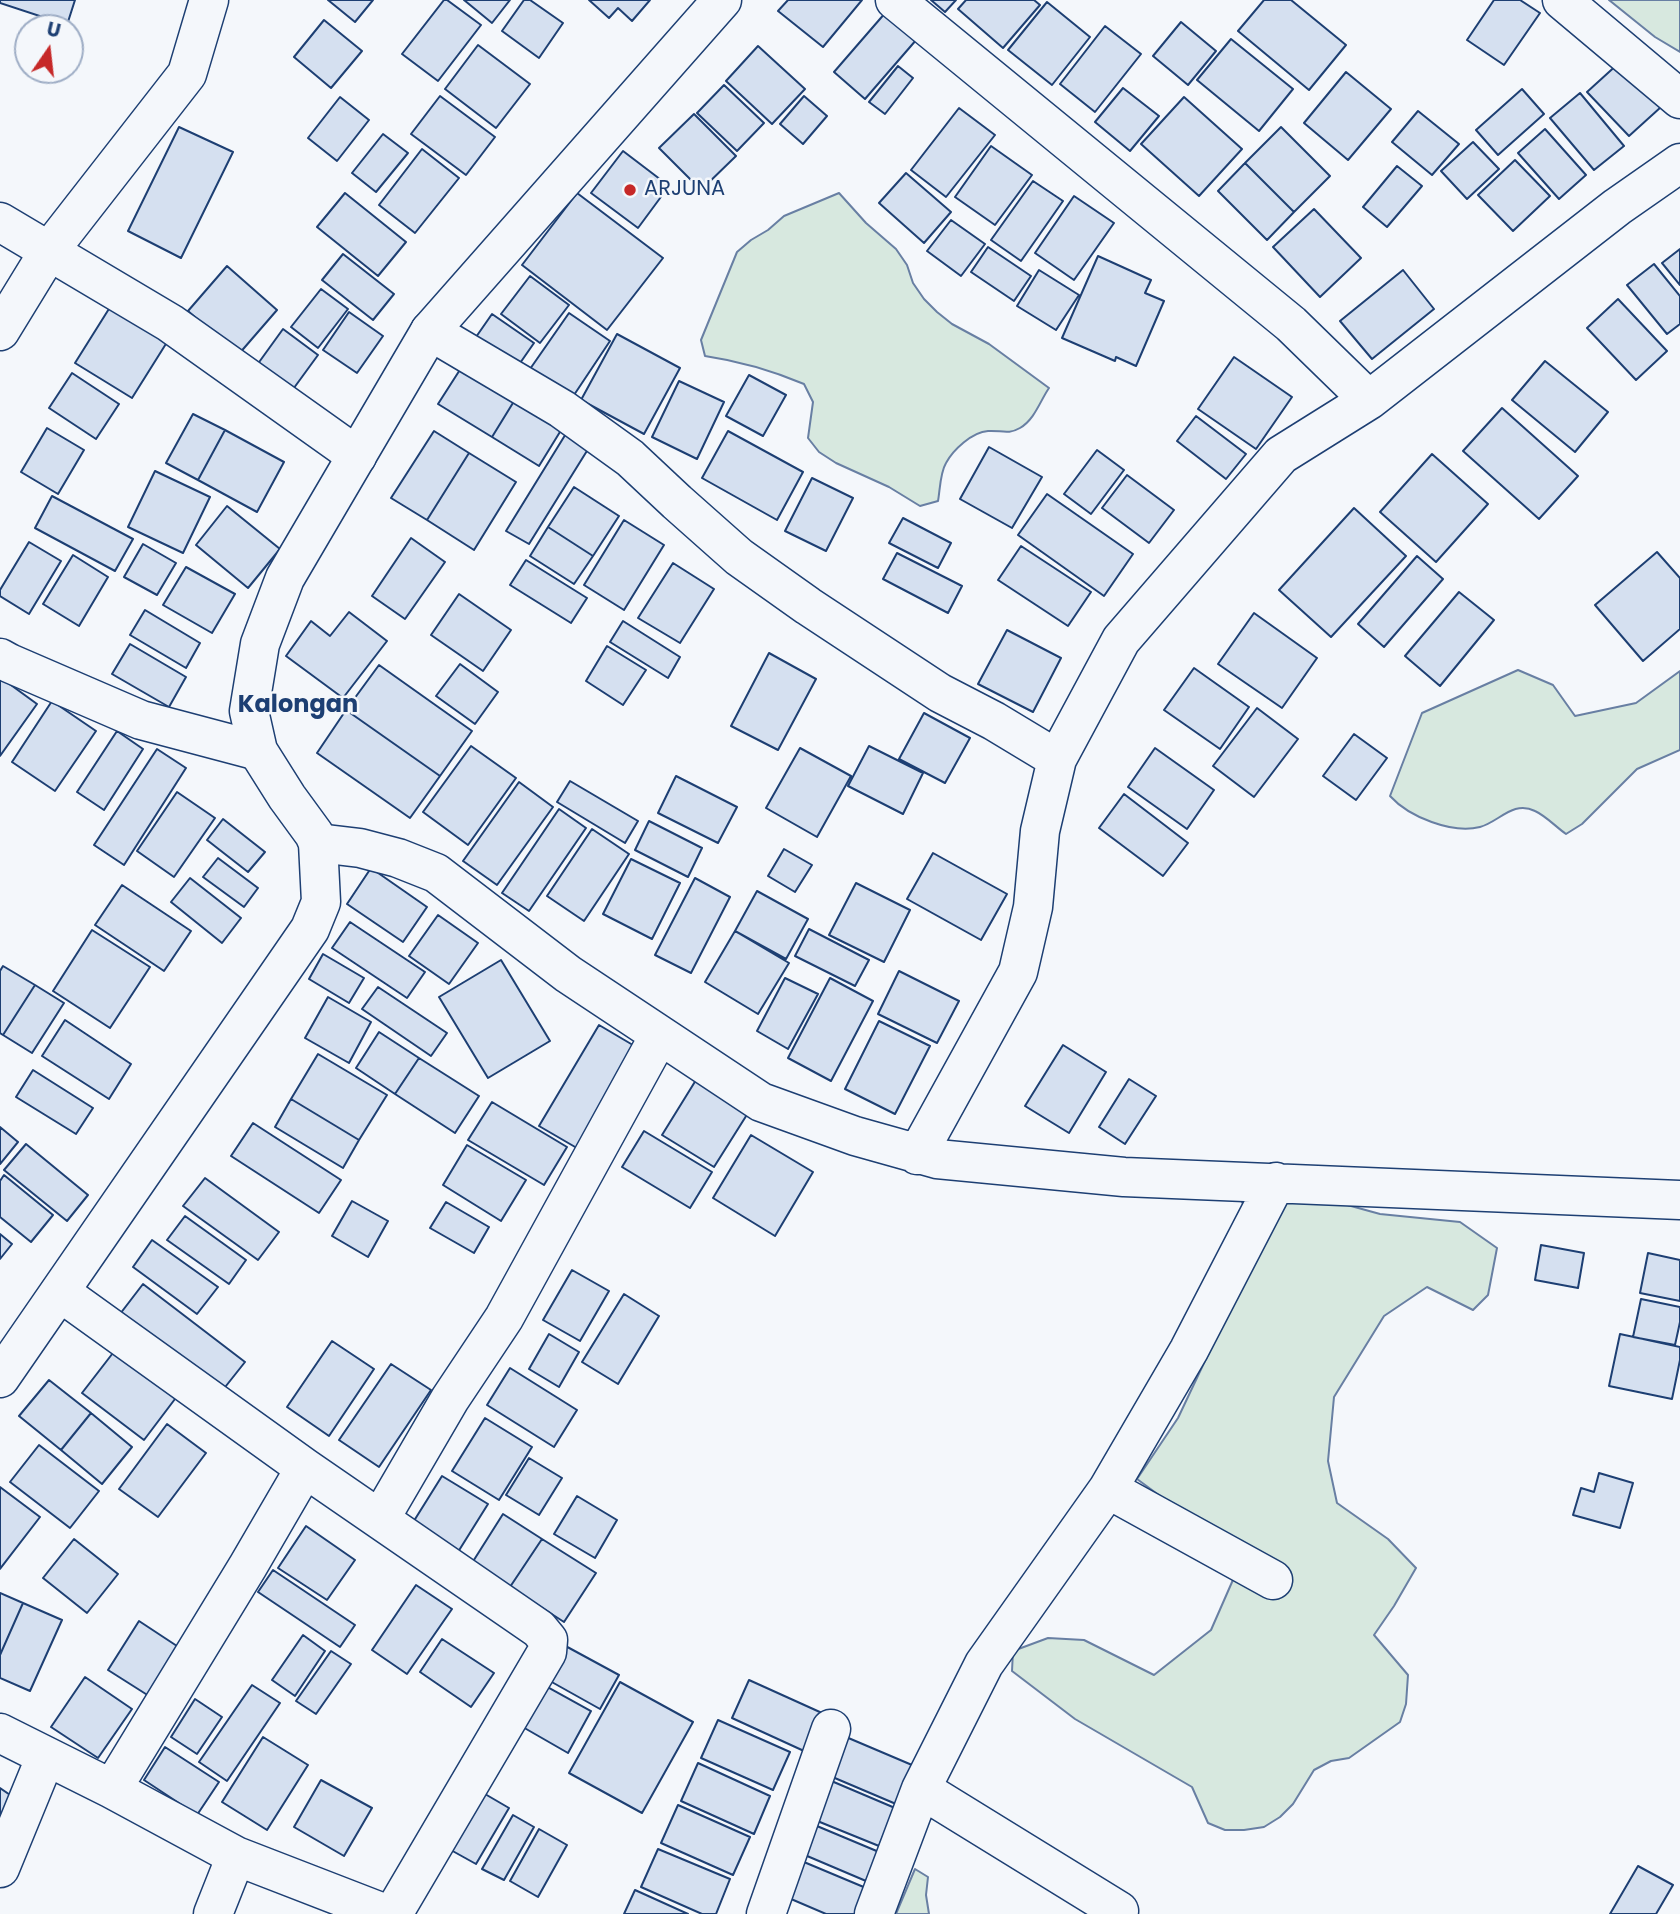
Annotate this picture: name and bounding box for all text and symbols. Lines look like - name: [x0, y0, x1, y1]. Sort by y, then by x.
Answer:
- north arrow: [14, 14, 84, 84]
- text: U: [44, 15, 63, 45]
- place label: ARJUNA: [644, 177, 725, 203]
- marker: ARJUNA: [622, 182, 638, 198]
- district label: Kalongan: [238, 692, 358, 720]

